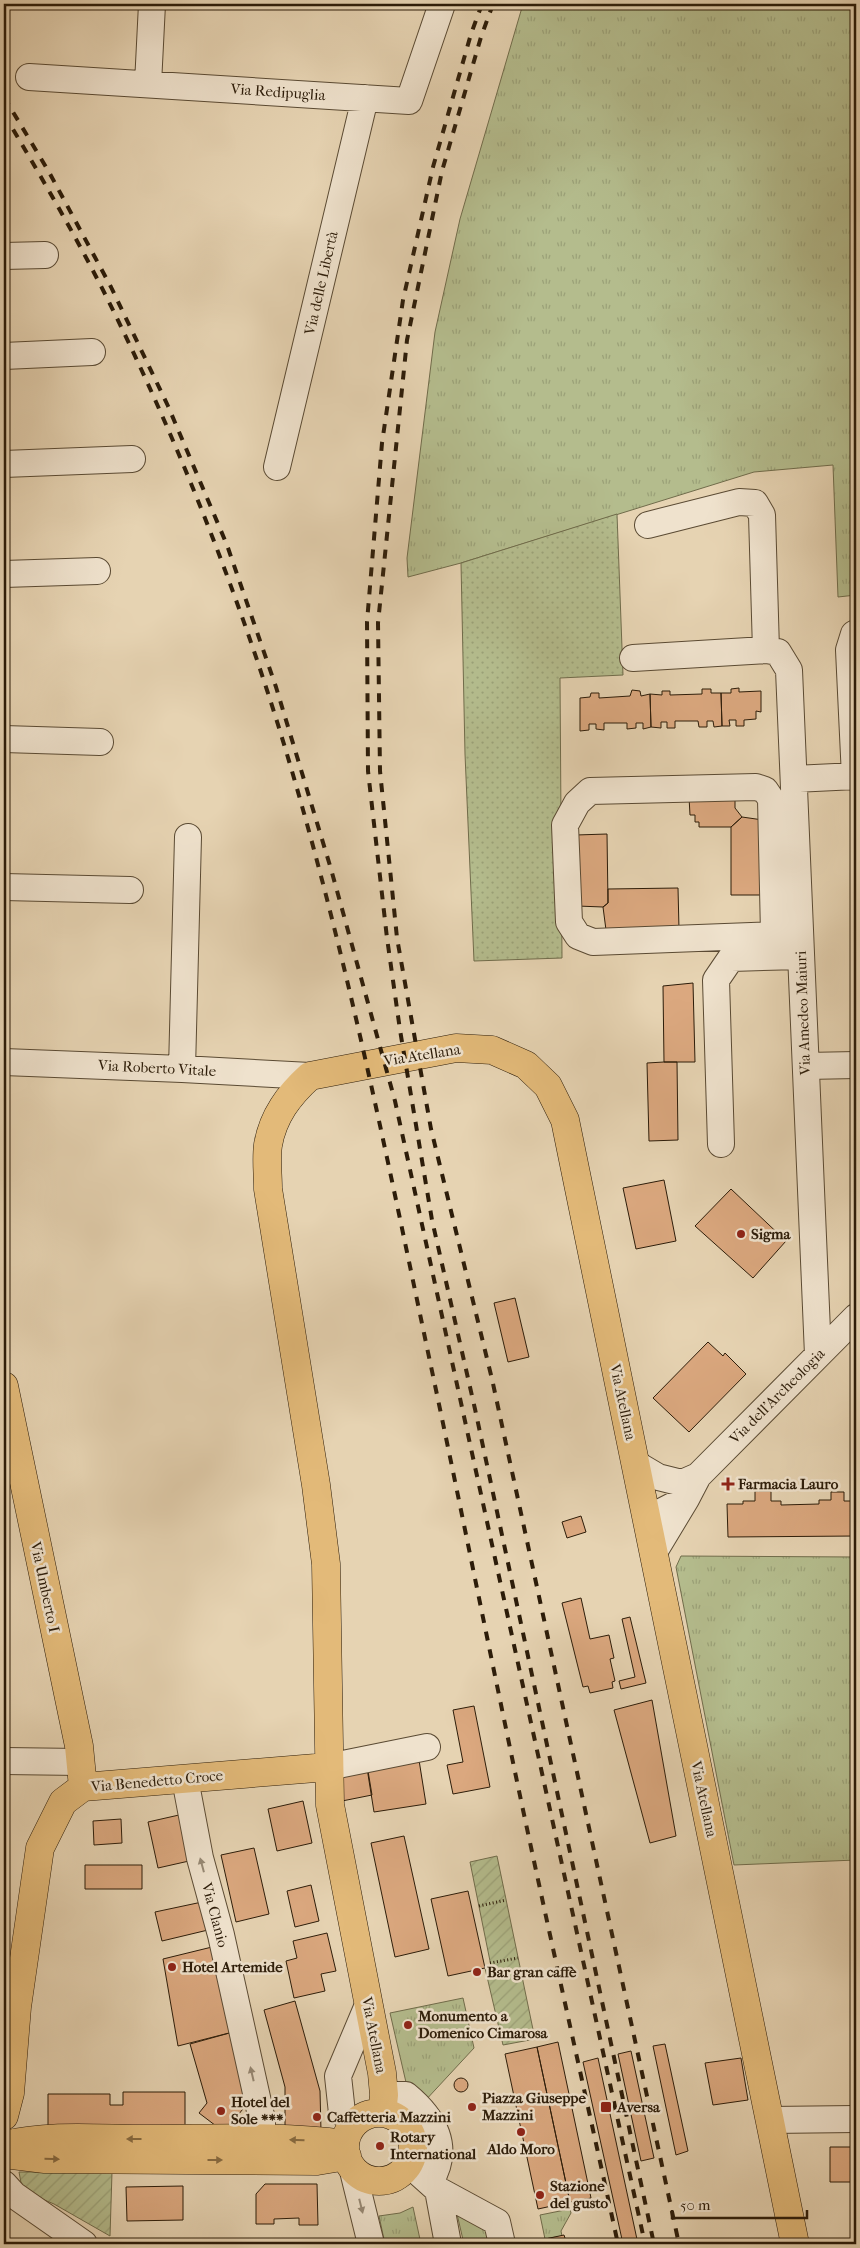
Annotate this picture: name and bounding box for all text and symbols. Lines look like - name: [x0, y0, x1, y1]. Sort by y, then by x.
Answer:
- street label: Via Redipuglia: [229, 80, 327, 104]
- street label: Via delle Libertà: [300, 228, 342, 338]
- street label: Via Amedeo Maiuri: [792, 950, 814, 1077]
- street label: Via Atellana: [381, 1040, 463, 1070]
- street label: Via Roberto Vitale: [96, 1056, 217, 1080]
- place label: Sigma: [751, 1225, 792, 1243]
- marker: Sigma: [735, 1228, 747, 1240]
- street label: Via dell'Archeologia: [725, 1344, 829, 1448]
- street label: Via Atellana: [606, 1361, 640, 1443]
- place label: Farmacia Lauro: [737, 1475, 839, 1493]
- marker: Farmacia Lauro: [722, 1478, 734, 1490]
- street label: Via Umberto I: [26, 1539, 63, 1634]
- street label: Via Atellana: [687, 1758, 721, 1840]
- street label: Via Benedetto Croce: [89, 1766, 224, 1796]
- one-way arrow: [197, 1857, 205, 1872]
- street label: Via Clanio: [197, 1880, 232, 1950]
- place label: Hotel Artemide: [182, 1958, 283, 1976]
- marker: Hotel Artemide: [166, 1961, 178, 1973]
- place label: Bar gran caffè: [487, 1963, 577, 1981]
- marker: Bar gran caffè: [471, 1966, 483, 1978]
- street label: Via Atellana: [358, 1994, 390, 2076]
- place label: Monumento a Domenico Cimarosa: [417, 2007, 549, 2042]
- marker: Monumento a Domenico Cimarosa: [402, 2019, 414, 2031]
- one-way arrow: [248, 2066, 256, 2081]
- place label: Piazza Giuseppe Mazzini: [481, 2089, 586, 2124]
- place label: Hotel del Sole ***: [231, 2093, 291, 2128]
- place label: Aversa: [616, 2098, 661, 2116]
- marker: Aversa: [599, 2100, 613, 2114]
- marker: Piazza Giuseppe Mazzini: [466, 2101, 478, 2113]
- marker: Hotel del Sole ***: [215, 2105, 227, 2117]
- place label: Caffetteria Mazzini: [327, 2108, 451, 2126]
- marker: Caffetteria Mazzini: [311, 2111, 323, 2123]
- marker: Aldo Moro: [515, 2126, 527, 2138]
- place label: Rotary International: [390, 2128, 477, 2163]
- one-way arrow: [126, 2135, 142, 2143]
- one-way arrow: [288, 2136, 304, 2144]
- marker: Rotary International: [374, 2140, 386, 2152]
- place label: Aldo Moro: [486, 2140, 555, 2158]
- one-way arrow: [44, 2155, 60, 2163]
- one-way arrow: [207, 2156, 223, 2164]
- place label: Stazione del gusto: [550, 2177, 609, 2212]
- scale bar: [672, 2188, 808, 2220]
- marker: Stazione del gusto: [534, 2189, 546, 2201]
- text: 50 m: [680, 2196, 711, 2214]
- one-way arrow: [357, 2198, 365, 2213]

